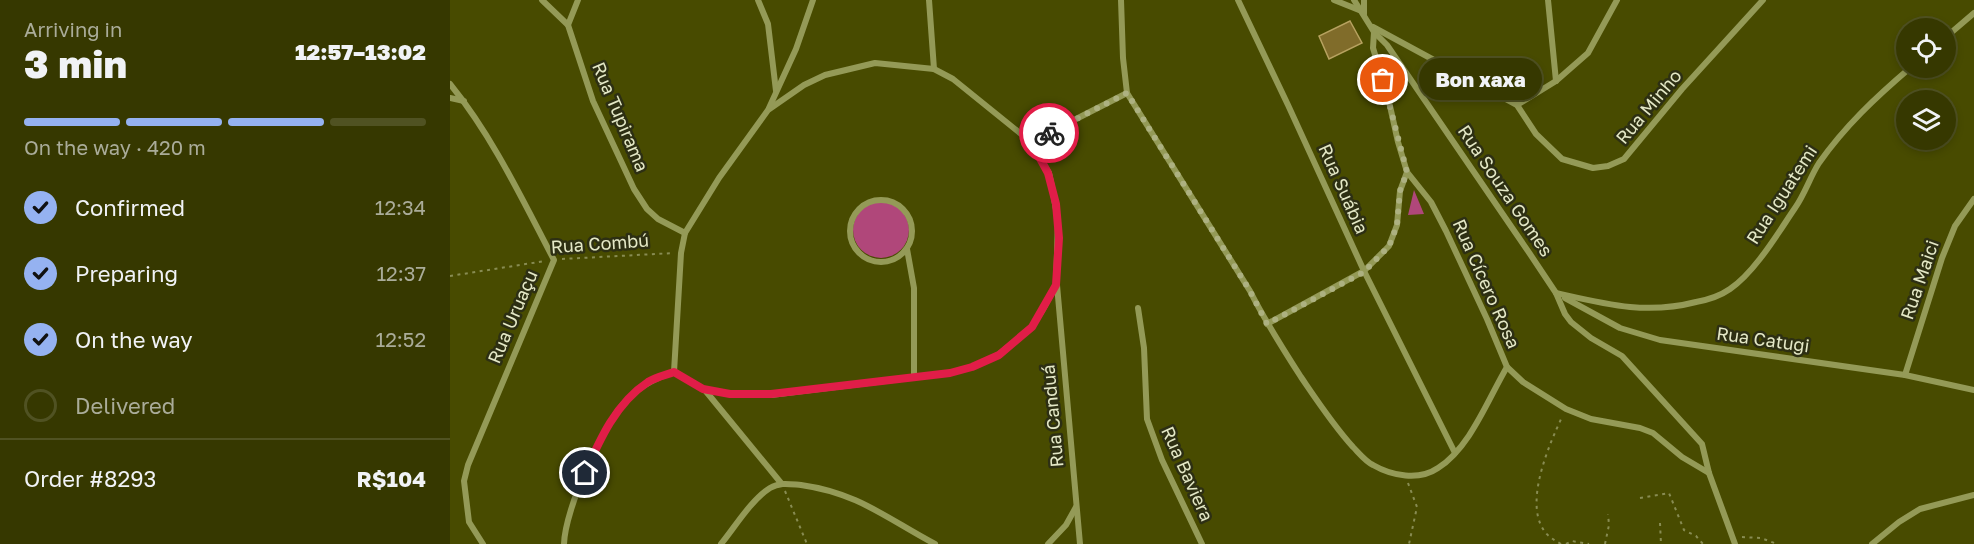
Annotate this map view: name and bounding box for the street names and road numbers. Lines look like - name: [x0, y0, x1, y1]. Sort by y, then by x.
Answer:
- street label: Rua Tupirama: [588, 59, 654, 175]
- street label: Rua Minho: [1611, 65, 1686, 148]
- street label: Rua Souza Gomes: [1454, 120, 1558, 260]
- street label: Rua Suábia: [1314, 140, 1374, 237]
- street label: Rua Iguatemi: [1741, 141, 1821, 248]
- street label: Rua Cícero Rosa: [1449, 215, 1525, 352]
- street label: Rua Combú: [550, 229, 650, 257]
- street label: Rua Maici: [1895, 237, 1943, 322]
- street label: Rua Uruaçu: [483, 267, 542, 367]
- street label: Rua Catugi: [1715, 322, 1811, 356]
- street label: Rua Canduá: [1037, 364, 1067, 468]
- street label: Rua Baviera: [1157, 423, 1219, 525]

